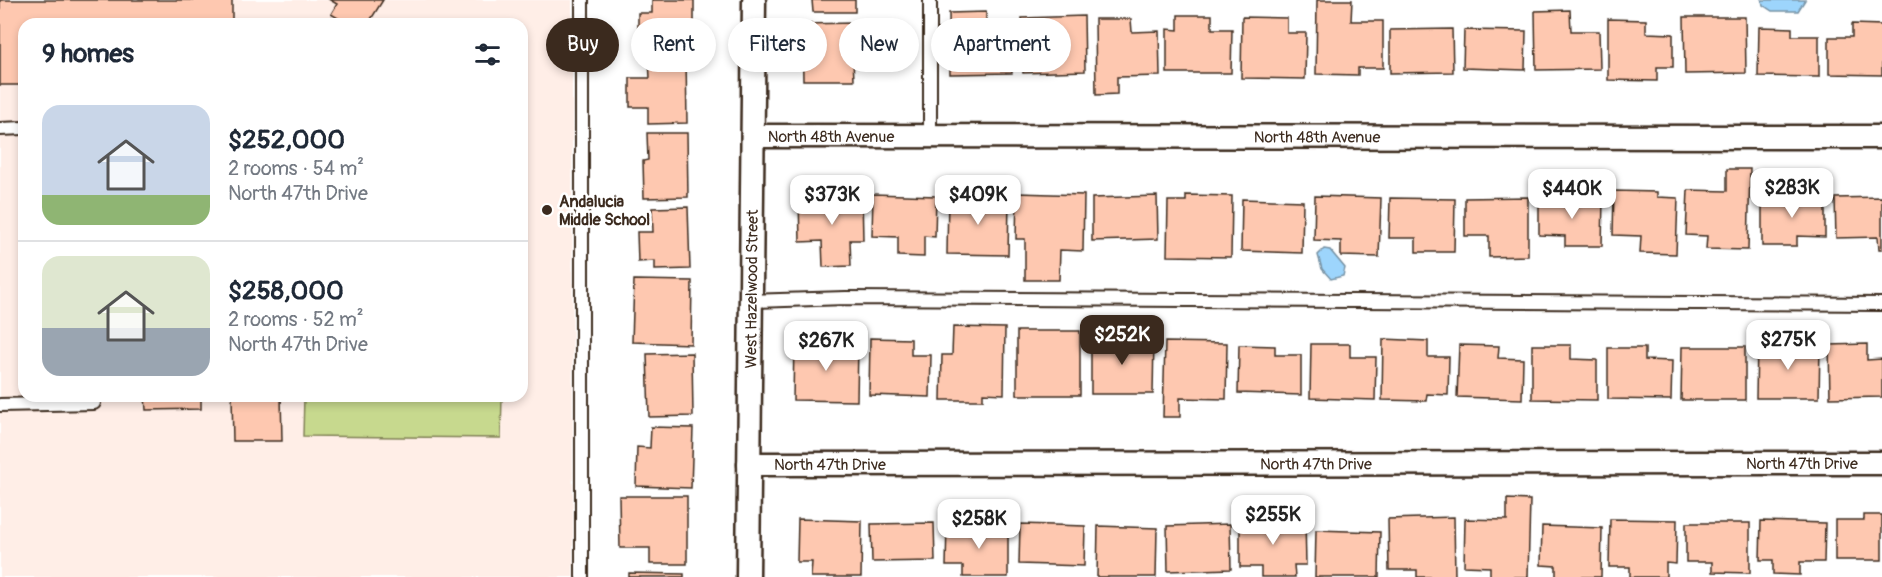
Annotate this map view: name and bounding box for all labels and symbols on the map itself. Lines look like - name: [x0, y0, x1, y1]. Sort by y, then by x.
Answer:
- street label: North 48th Avenue: [768, 127, 894, 147]
- street label: North 48th Avenue: [1254, 127, 1380, 148]
- pin: $283K: [1750, 168, 1834, 219]
- pin: $440K: [1530, 169, 1614, 220]
- pin: $373K: [790, 175, 874, 226]
- pin: $409K: [936, 175, 1020, 226]
- place label: Andalucia Middle School: [559, 192, 650, 230]
- marker: Andalucia Middle School: [540, 203, 554, 217]
- street label: West Hazelwood Street: [741, 209, 763, 369]
- pin: $252K: [1080, 315, 1164, 366]
- pin: $275K: [1746, 320, 1830, 371]
- pin: $267K: [784, 321, 868, 372]
- street label: North 47th Drive: [1260, 454, 1372, 475]
- street label: North 47th Drive: [1746, 454, 1858, 474]
- street label: North 47th Drive: [774, 455, 886, 475]
- pin: $255K: [1231, 495, 1315, 546]
- pin: $258K: [937, 499, 1021, 550]

